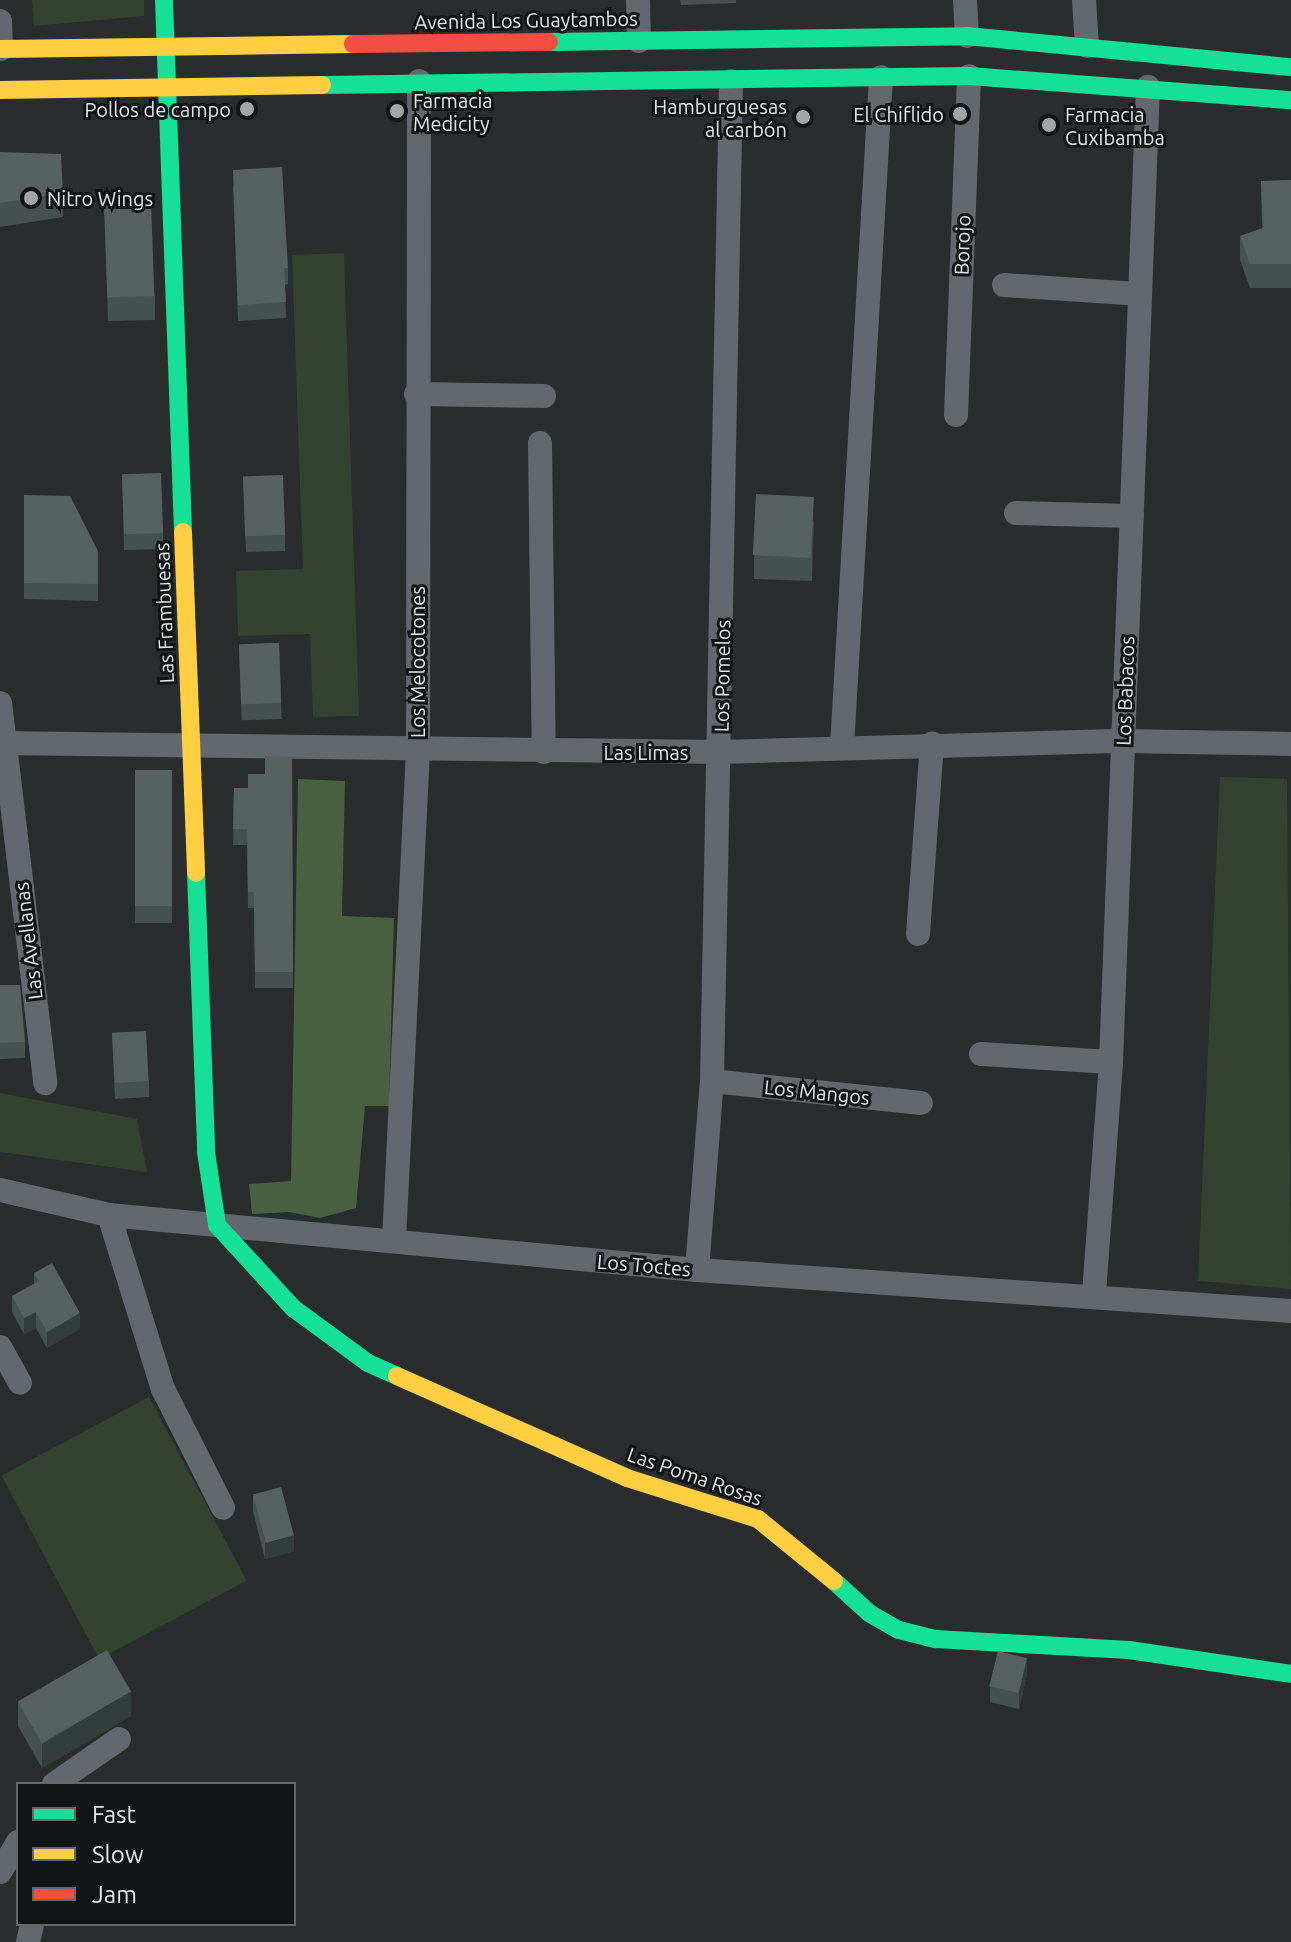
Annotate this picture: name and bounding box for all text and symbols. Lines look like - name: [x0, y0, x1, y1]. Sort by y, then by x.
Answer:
- street label: Avenida Los Guaytambos: [414, 6, 638, 34]
- place label: Farmacia Medicity: [413, 88, 493, 135]
- place label: Hamburguesas al carbón: [653, 94, 787, 141]
- place label: Pollos de campo: [85, 97, 231, 121]
- marker: Pollos de campo: [238, 100, 256, 118]
- marker: Farmacia Medicity: [388, 102, 406, 120]
- place label: El Chiflido: [853, 102, 944, 126]
- place label: Farmacia Cuxibamba: [1065, 102, 1165, 149]
- marker: El Chiflido: [951, 105, 969, 123]
- marker: Hamburguesas al carbón: [794, 108, 812, 126]
- marker: Farmacia Cuxibamba: [1040, 116, 1058, 134]
- place label: Nitro Wings: [47, 186, 153, 210]
- marker: Nitro Wings: [22, 189, 40, 207]
- street label: Borojo: [949, 214, 975, 276]
- street label: Las Frambuesas: [150, 542, 178, 684]
- street label: Los Melocotones: [405, 586, 429, 738]
- street label: Los Pomelos: [709, 620, 735, 732]
- street label: Los Babacos: [1111, 636, 1139, 746]
- street label: Las Limas: [604, 740, 688, 764]
- street label: Las Avellanas: [9, 881, 47, 1001]
- street label: Los Mangos: [763, 1075, 871, 1109]
- street label: Los Toctes: [596, 1249, 692, 1281]
- street label: Las Poma Rosas: [624, 1442, 766, 1510]
- legend: [16, 1782, 296, 1926]
- text: Fast: [92, 1801, 136, 1828]
- text: Slow: [92, 1841, 144, 1868]
- text: Jam: [92, 1881, 137, 1908]

